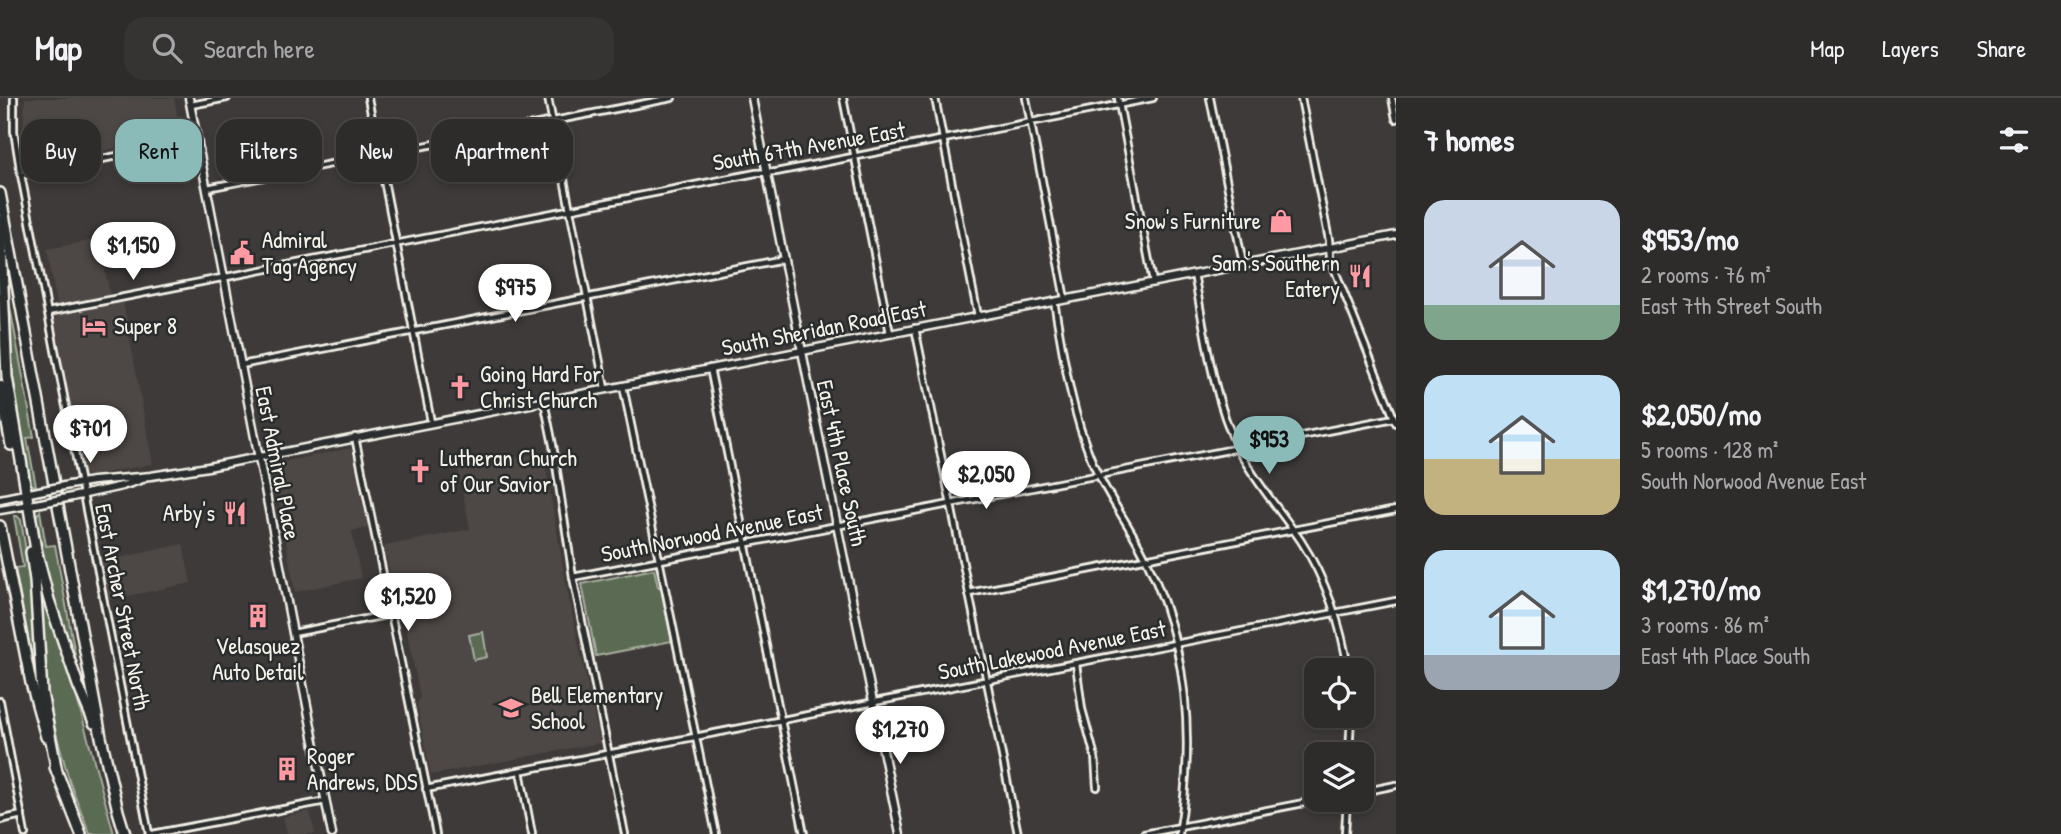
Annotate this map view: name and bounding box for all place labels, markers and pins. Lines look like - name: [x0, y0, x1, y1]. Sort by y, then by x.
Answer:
- place label: Snow's Furniture: [1125, 205, 1261, 236]
- shop icon: Snow's Furniture: [1267, 207, 1295, 235]
- pin: $1,150: [76, 222, 190, 282]
- place label: Admiral Tag Agency: [262, 224, 357, 281]
- public building icon: Admiral Tag Agency: [228, 239, 256, 267]
- place label: Sam's Southern Eatery: [1212, 247, 1340, 304]
- restaurant icon: Sam's Southern Eatery: [1346, 262, 1374, 290]
- pin: $975: [474, 264, 556, 324]
- place label: Super 8: [114, 310, 177, 341]
- hotel icon: Super 8: [80, 312, 108, 340]
- place label: Going Hard For Christ Church: [480, 358, 601, 415]
- church icon: Going Hard For Christ Church: [446, 373, 474, 401]
- pin: $701: [49, 406, 131, 465]
- pin: $953: [1228, 416, 1310, 476]
- place label: Lutheran Church of Our Savior: [440, 442, 577, 499]
- pin: $2,050: [929, 452, 1043, 511]
- church icon: Lutheran Church of Our Savior: [406, 457, 434, 485]
- place label: Arby's: [163, 497, 215, 528]
- restaurant icon: Arby's: [221, 499, 249, 527]
- pin: $1,520: [351, 574, 465, 633]
- building icon: Velasquez Auto Detail: [244, 602, 272, 630]
- place label: Velasquez Auto Detail: [212, 630, 304, 687]
- place label: Bell Elementary School: [531, 679, 663, 736]
- school or university icon: Bell Elementary School: [497, 694, 525, 722]
- pin: $1,270: [843, 706, 957, 766]
- place label: Roger Andrews, DDS: [307, 740, 418, 797]
- building icon: Roger Andrews, DDS: [273, 755, 301, 783]

